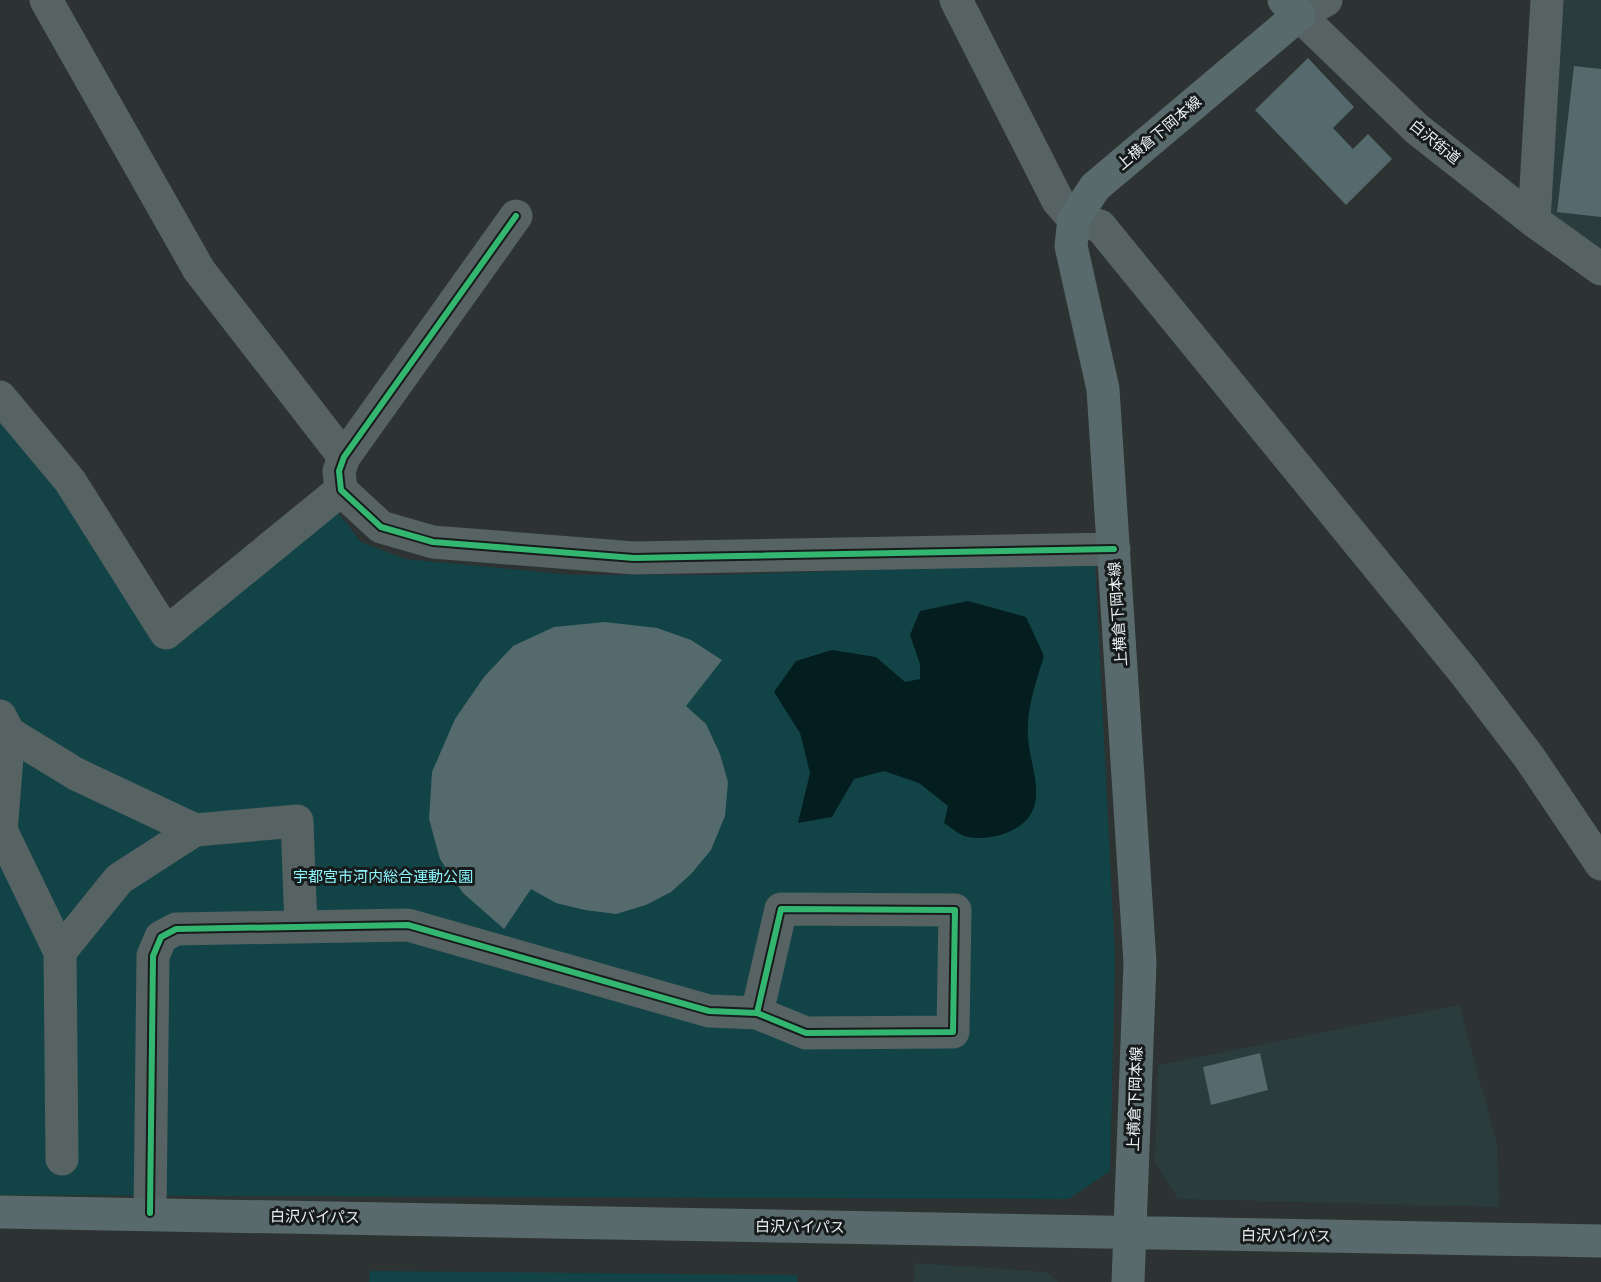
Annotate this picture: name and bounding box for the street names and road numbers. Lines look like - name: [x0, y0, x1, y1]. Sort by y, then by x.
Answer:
- street label: 上横倉下岡本線: [1112, 92, 1204, 173]
- street label: 白沢街道: [1407, 115, 1465, 167]
- street label: 上横倉下岡本線: [1104, 561, 1130, 667]
- street label: 上横倉下岡本線: [1123, 1046, 1145, 1152]
- street label: 白沢バイパス: [270, 1206, 360, 1226]
- street label: 白沢バイパス: [755, 1216, 845, 1236]
- street label: 白沢バイパス: [1241, 1225, 1331, 1245]

